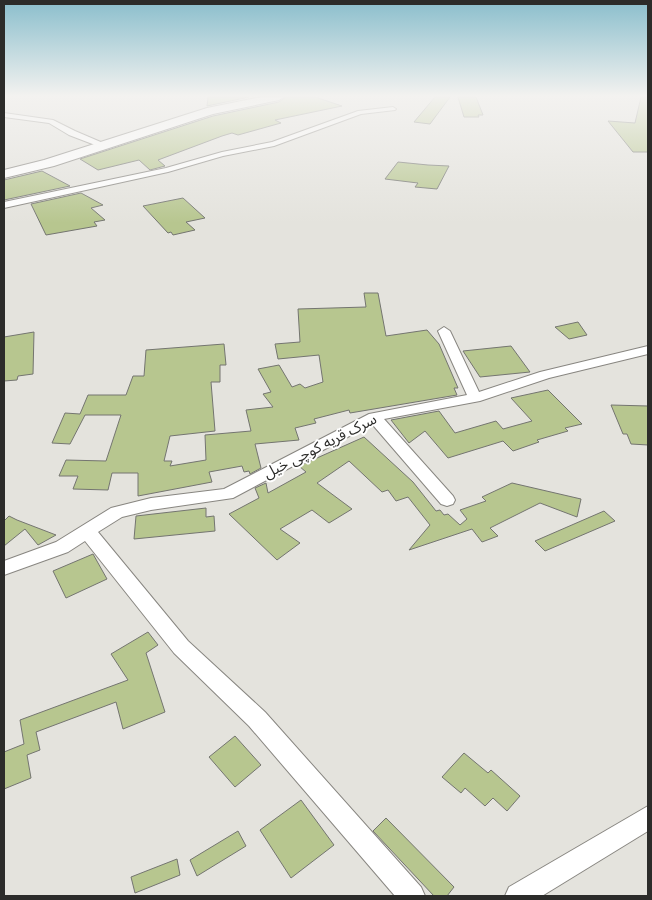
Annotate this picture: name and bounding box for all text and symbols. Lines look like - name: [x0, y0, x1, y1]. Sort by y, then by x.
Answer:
- street label: سرک قریه کوچی خیل: [260, 410, 380, 483]

